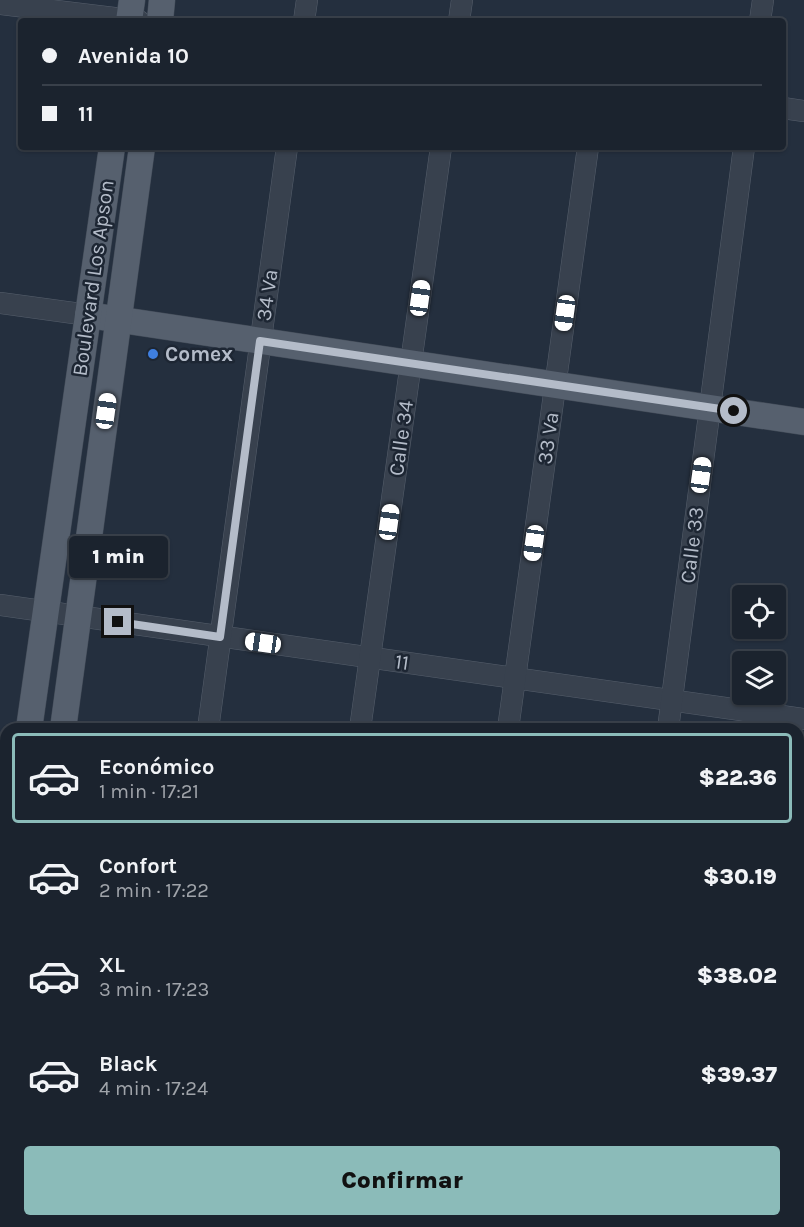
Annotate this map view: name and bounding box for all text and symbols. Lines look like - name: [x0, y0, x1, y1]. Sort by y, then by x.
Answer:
- text: Avenida 10: [78, 43, 189, 69]
- text: 11: [78, 101, 94, 127]
- street label: Boulevard Los Apson: [67, 178, 119, 378]
- street label: 34 Va: [252, 268, 282, 322]
- car: [409, 279, 431, 317]
- car: [554, 294, 576, 332]
- place label: Comex: [165, 342, 233, 366]
- marker: Comex: [146, 347, 160, 361]
- car: [95, 392, 117, 430]
- route start: [720, 397, 747, 424]
- street label: Calle 34: [384, 398, 418, 477]
- street label: 33 Va: [532, 410, 564, 466]
- car: [690, 456, 712, 494]
- car: [378, 503, 400, 541]
- street label: Calle 33: [675, 505, 709, 585]
- car: [523, 524, 545, 562]
- callout: 1 min: [68, 535, 168, 577]
- text: 1 min: [92, 545, 145, 568]
- map controls: [732, 585, 786, 705]
- button: locate: [732, 585, 786, 639]
- route end: [104, 608, 131, 635]
- car: [244, 632, 282, 654]
- street label: 11: [393, 649, 411, 675]
- button: layers: [732, 651, 786, 705]
- icon: car: [27, 751, 81, 805]
- text: Económico: [99, 754, 214, 780]
- text: $22.36: [699, 765, 777, 791]
- text: 1 min · 17:21: [99, 780, 199, 803]
- icon: car: [27, 850, 81, 904]
- text: Confort: [99, 853, 177, 879]
- text: $30.19: [703, 864, 777, 890]
- text: 2 min · 17:22: [99, 879, 209, 902]
- icon: car: [27, 949, 81, 1003]
- text: XL: [99, 952, 125, 978]
- text: $38.02: [697, 963, 777, 989]
- text: 3 min · 17:23: [99, 978, 209, 1001]
- icon: car: [27, 1048, 81, 1102]
- text: Black: [99, 1051, 158, 1077]
- text: $39.37: [700, 1062, 777, 1088]
- text: 4 min · 17:24: [99, 1077, 208, 1100]
- button: Confirmar: [24, 1146, 780, 1215]

